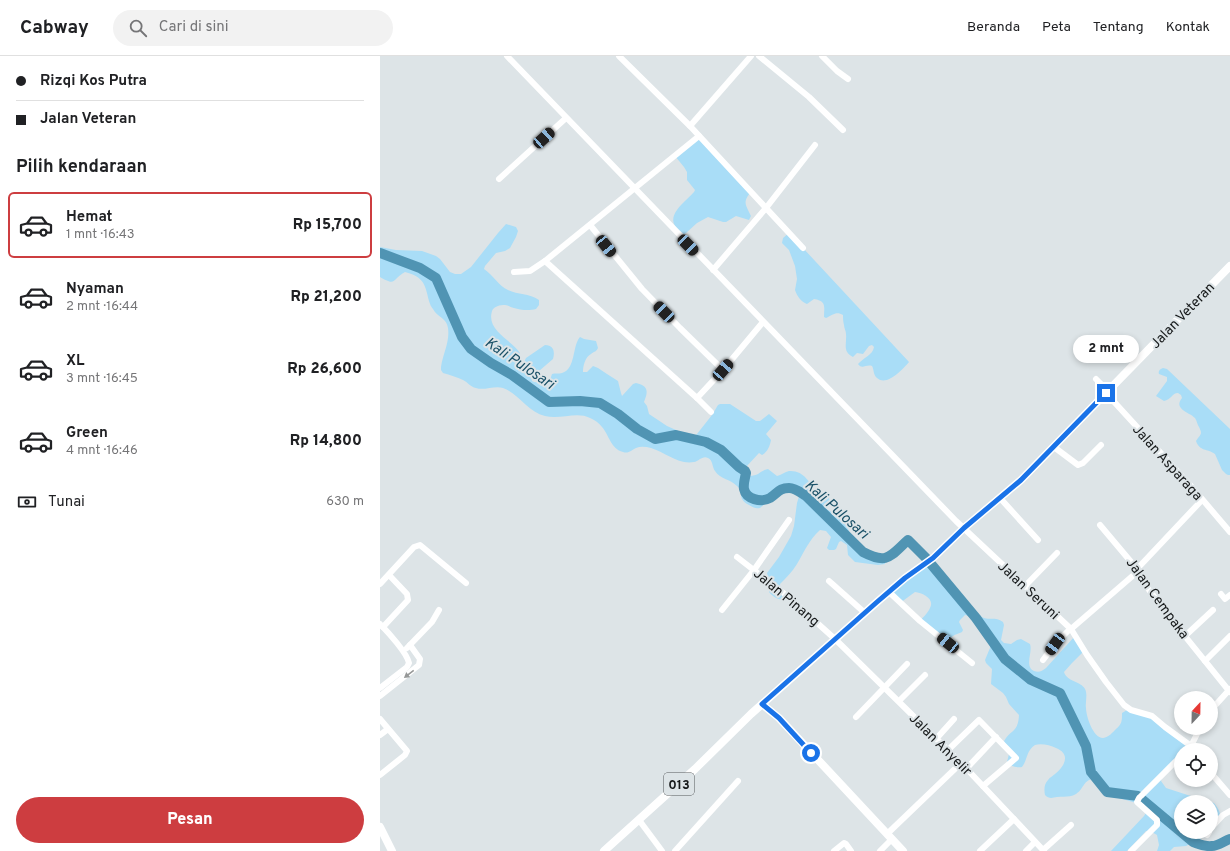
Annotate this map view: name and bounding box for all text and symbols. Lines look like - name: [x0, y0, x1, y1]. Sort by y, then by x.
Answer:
- search box: [113, 10, 393, 46]
- text: Cabway: [20, 16, 89, 40]
- icon: search: [127, 17, 149, 39]
- text: Cari di sini: [159, 18, 229, 37]
- text: Beranda: [967, 19, 1020, 36]
- text: Peta: [1042, 19, 1071, 36]
- text: Tentang: [1093, 19, 1144, 36]
- text: Kontak: [1166, 19, 1210, 36]
- text: Rizqi Kos Putra: [40, 72, 147, 91]
- text: Jalan Veteran: [40, 110, 136, 129]
- car: [531, 126, 557, 150]
- text: Pilih kendaraan: [16, 156, 147, 179]
- icon: car: [18, 207, 54, 243]
- text: Hemat: [66, 208, 112, 227]
- text: Rp 15,700: [293, 216, 362, 235]
- text: 1 mnt · 16:43: [66, 227, 135, 243]
- car: [675, 232, 701, 258]
- car: [594, 233, 618, 259]
- icon: car: [18, 279, 54, 315]
- street label: Jalan Veteran: [1147, 279, 1219, 353]
- text: Nyaman: [66, 280, 124, 299]
- text: Rp 21,200: [290, 288, 362, 307]
- text: 2 mnt · 16:44: [66, 299, 138, 315]
- car: [651, 299, 677, 325]
- water label: Kali Pulosari: [481, 334, 559, 395]
- callout: 2 mnt: [1073, 335, 1139, 363]
- text: 2 mnt: [1088, 341, 1124, 357]
- icon: car: [18, 351, 54, 387]
- text: XL: [66, 352, 84, 371]
- car: [711, 357, 735, 383]
- text: Rp 26,600: [287, 360, 362, 379]
- text: 3 mnt · 16:45: [66, 371, 138, 387]
- route end: [1097, 384, 1115, 402]
- street label: Jalan Asparaga: [1128, 421, 1206, 505]
- icon: car: [18, 423, 54, 459]
- text: Green: [66, 424, 108, 443]
- text: Rp 14,800: [290, 432, 362, 451]
- text: 4 mnt · 16:46: [66, 443, 138, 459]
- water label: Kali Pulosari: [800, 476, 873, 545]
- icon: cash: [16, 491, 38, 513]
- text: Tunai: [48, 493, 85, 512]
- text: 630 m: [326, 494, 364, 510]
- street label: Jalan Cempaka: [1122, 555, 1192, 643]
- street label: Jalan Seruni: [994, 558, 1062, 624]
- street label: Jalan Pinang: [749, 566, 823, 631]
- car: [935, 631, 961, 655]
- car: [1043, 631, 1067, 657]
- one-way arrow: [403, 670, 414, 678]
- north arrow: [1174, 691, 1218, 735]
- map controls: [1174, 691, 1218, 839]
- street label: Jalan Anyelir: [905, 710, 975, 780]
- button: locate: [1174, 743, 1218, 787]
- route start: [802, 744, 820, 762]
- road number: 013: [664, 773, 694, 795]
- button: layers: [1174, 795, 1218, 839]
- button: Pesan: [16, 797, 364, 843]

